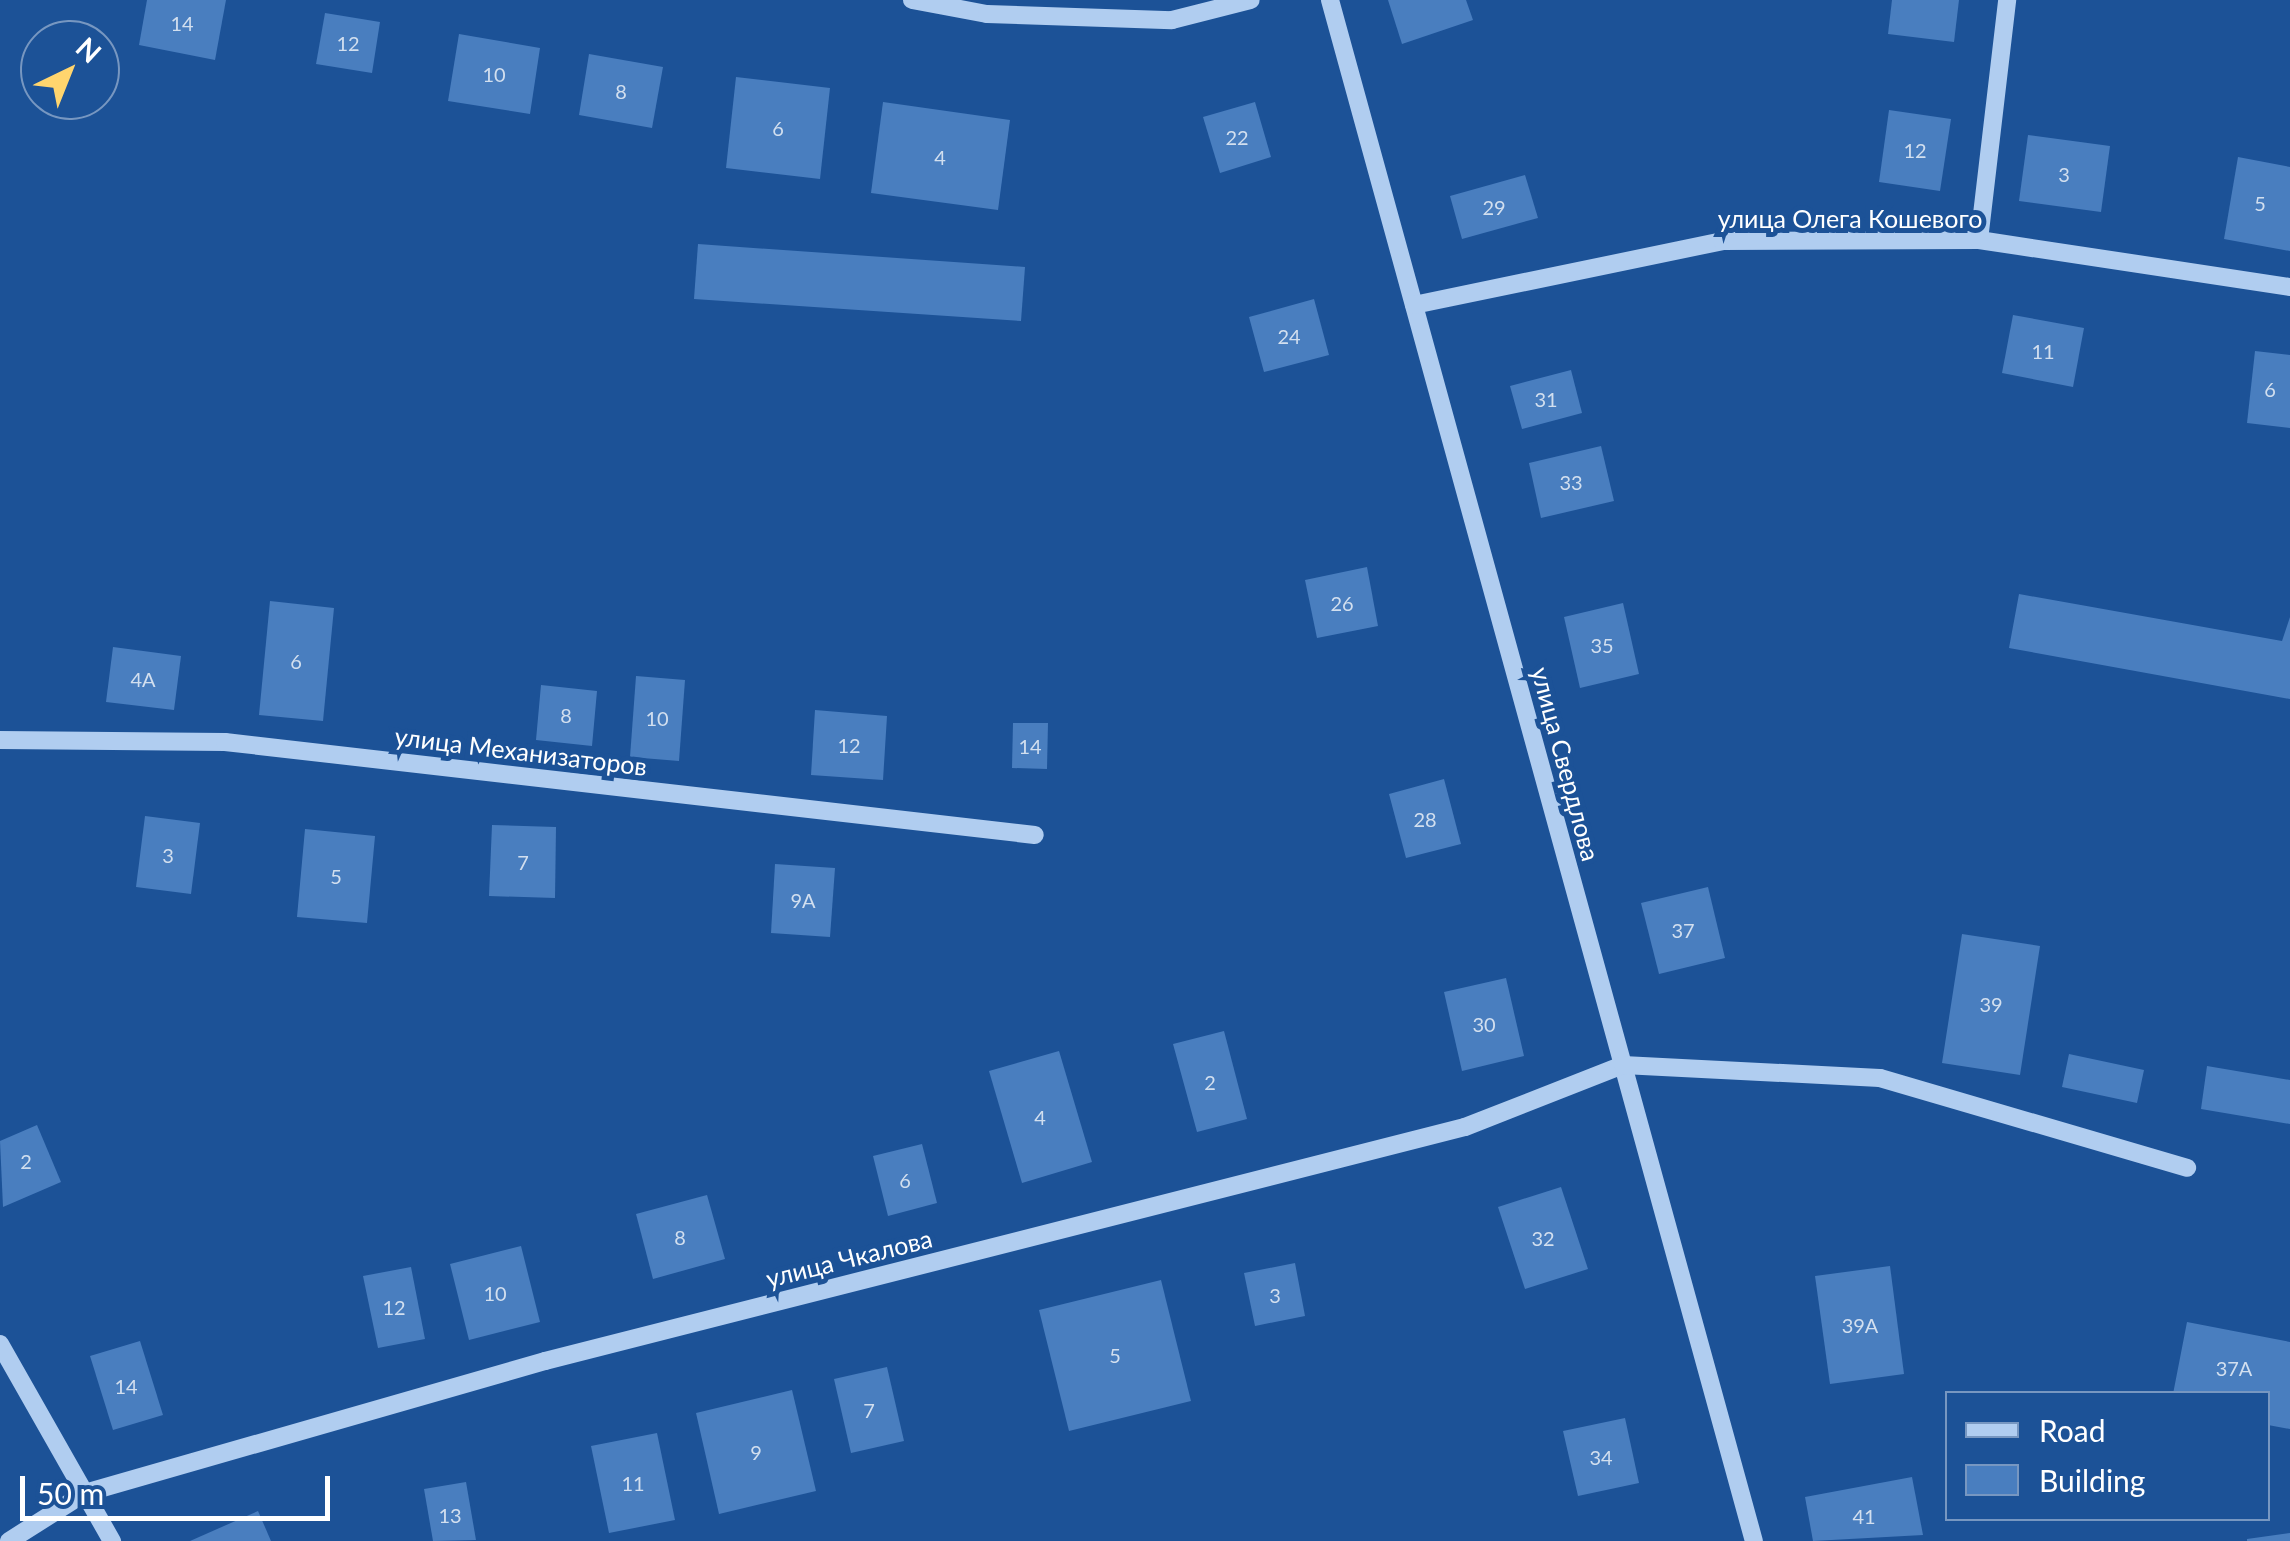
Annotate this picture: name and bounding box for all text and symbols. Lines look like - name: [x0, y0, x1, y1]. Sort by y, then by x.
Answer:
- house number: 14: [170, 11, 194, 35]
- north arrow: [20, 20, 120, 120]
- text: N: [70, 30, 109, 69]
- house number: 12: [336, 31, 360, 55]
- house number: 10: [482, 62, 506, 86]
- house number: 8: [615, 79, 627, 103]
- house number: 6: [772, 116, 784, 140]
- house number: 22: [1225, 125, 1249, 149]
- house number: 12: [1903, 138, 1927, 162]
- house number: 4: [934, 145, 946, 169]
- house number: 3: [2058, 162, 2070, 186]
- house number: 5: [2254, 191, 2266, 215]
- house number: 29: [1482, 195, 1506, 219]
- street label: улица Олега Кошевого: [1718, 203, 1982, 233]
- house number: 24: [1277, 324, 1301, 348]
- house number: 11: [2031, 339, 2055, 363]
- house number: 6: [2264, 377, 2276, 401]
- house number: 31: [1534, 387, 1558, 411]
- house number: 33: [1559, 470, 1583, 494]
- house number: 26: [1330, 591, 1354, 615]
- house number: 35: [1590, 633, 1614, 657]
- house number: 6: [290, 649, 302, 673]
- street label: улица Свердлова: [1526, 664, 1606, 864]
- house number: 4А: [130, 667, 156, 691]
- house number: 8: [560, 703, 572, 727]
- house number: 10: [645, 706, 669, 730]
- street label: улица Механизаторов: [393, 721, 649, 781]
- house number: 12: [837, 733, 861, 757]
- house number: 14: [1018, 734, 1042, 758]
- house number: 28: [1413, 807, 1437, 831]
- house number: 3: [162, 843, 174, 867]
- house number: 7: [517, 850, 529, 874]
- house number: 5: [330, 864, 342, 888]
- house number: 9А: [790, 888, 816, 912]
- house number: 37: [1671, 918, 1695, 942]
- house number: 39: [1979, 992, 2003, 1016]
- house number: 30: [1472, 1012, 1496, 1036]
- house number: 2: [1204, 1070, 1216, 1094]
- house number: 4: [1034, 1105, 1046, 1129]
- house number: 2: [20, 1149, 32, 1173]
- house number: 6: [899, 1168, 911, 1192]
- street label: улица Чкалова: [763, 1223, 935, 1293]
- house number: 8: [674, 1225, 686, 1249]
- house number: 32: [1531, 1226, 1555, 1250]
- house number: 10: [483, 1281, 507, 1305]
- house number: 3: [1269, 1283, 1281, 1307]
- house number: 12: [382, 1295, 406, 1319]
- house number: 39А: [1842, 1313, 1878, 1337]
- house number: 5: [1109, 1343, 1121, 1367]
- house number: 37А: [2216, 1356, 2252, 1380]
- house number: 14: [114, 1374, 138, 1398]
- legend: [1945, 1391, 2270, 1521]
- house number: 7: [863, 1398, 875, 1422]
- text: Road: [2039, 1412, 2106, 1448]
- house number: 9: [750, 1440, 762, 1464]
- house number: 34: [1589, 1445, 1613, 1469]
- scale bar: [25, 1456, 335, 1518]
- text: Building: [2039, 1462, 2145, 1498]
- house number: 11: [621, 1471, 645, 1495]
- text: 50 m: [37, 1475, 104, 1511]
- house number: 13: [438, 1503, 462, 1527]
- house number: 41: [1852, 1504, 1876, 1528]

